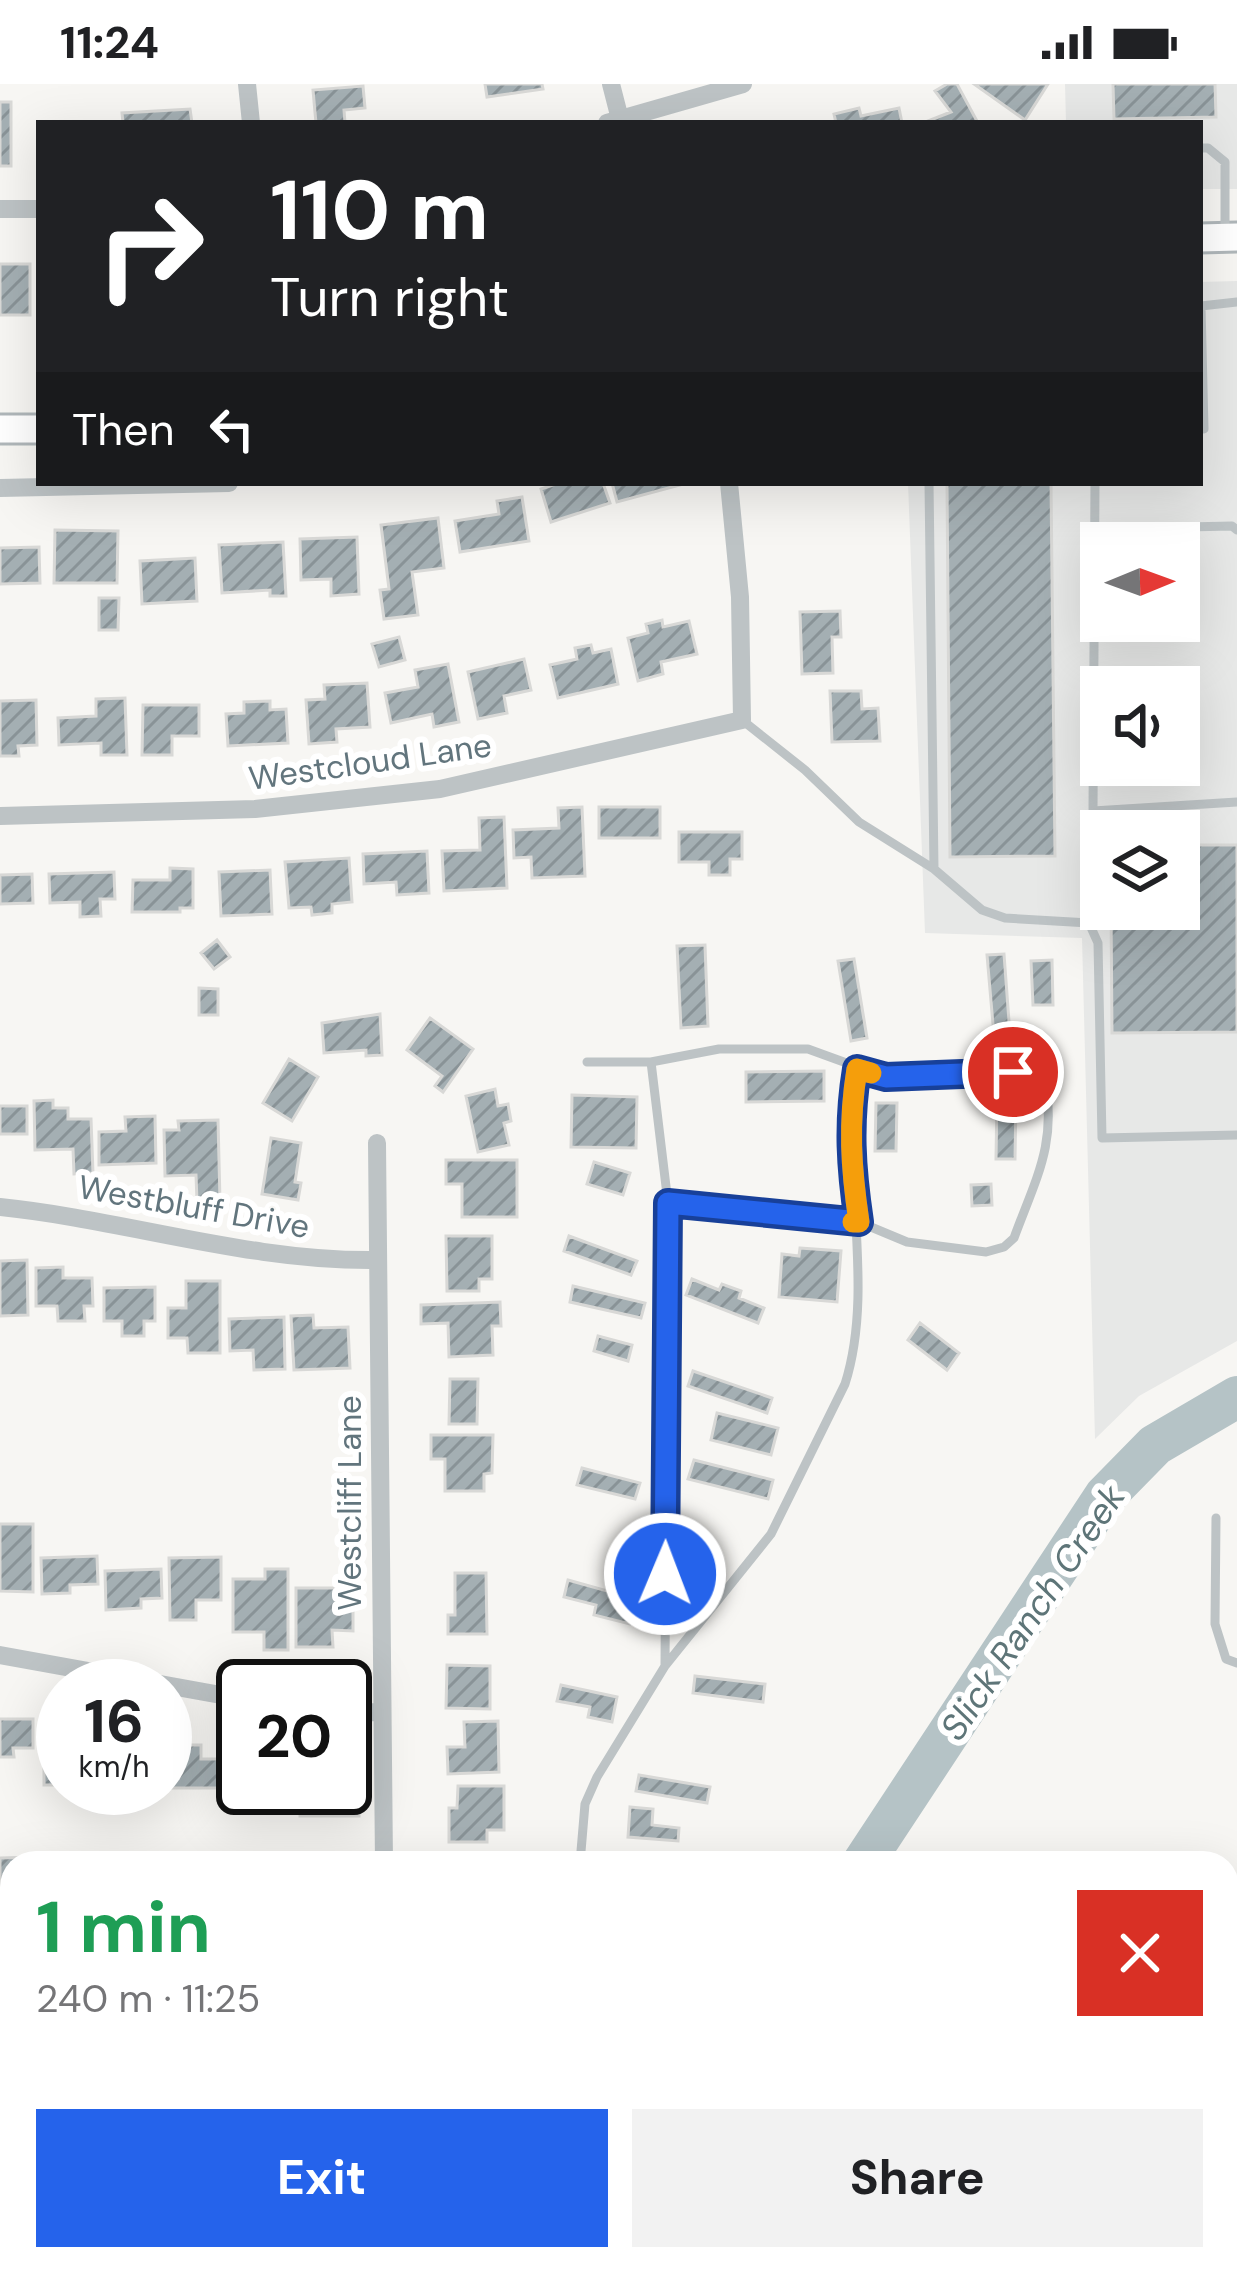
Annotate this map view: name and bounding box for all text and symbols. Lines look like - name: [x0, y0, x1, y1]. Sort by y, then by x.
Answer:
- text: 11:24: [60, 13, 159, 72]
- text: 110 m: [270, 156, 489, 265]
- icon: right: [72, 168, 228, 324]
- text: Turn right: [270, 262, 509, 333]
- icon: left: [199, 396, 265, 462]
- text: Then: [72, 400, 175, 459]
- north arrow: [1080, 522, 1200, 642]
- map controls: [1080, 522, 1200, 930]
- button: sound: [1080, 666, 1200, 786]
- street label: Westcloud Lane: [246, 723, 494, 800]
- button: layers: [1080, 810, 1200, 930]
- pin: [962, 1021, 1064, 1123]
- icon: arrive: [980, 1039, 1046, 1105]
- street label: Westbluff Drive: [75, 1165, 313, 1248]
- street label: Westcliff Lane: [328, 1395, 371, 1611]
- water label: Slick Ranch Creek: [929, 1475, 1136, 1749]
- position arrow: [602, 1511, 728, 1637]
- speed limit sign: 20: [216, 1659, 372, 1815]
- text: 16: [84, 1682, 144, 1761]
- text: km/h: [79, 1747, 149, 1786]
- text: 1 min: [36, 1881, 211, 1974]
- button: close: [1077, 1890, 1203, 2016]
- text: 240 m · 11:25: [36, 1973, 260, 2024]
- button: Exit: [36, 2109, 608, 2247]
- button: Share: [632, 2109, 1203, 2247]

